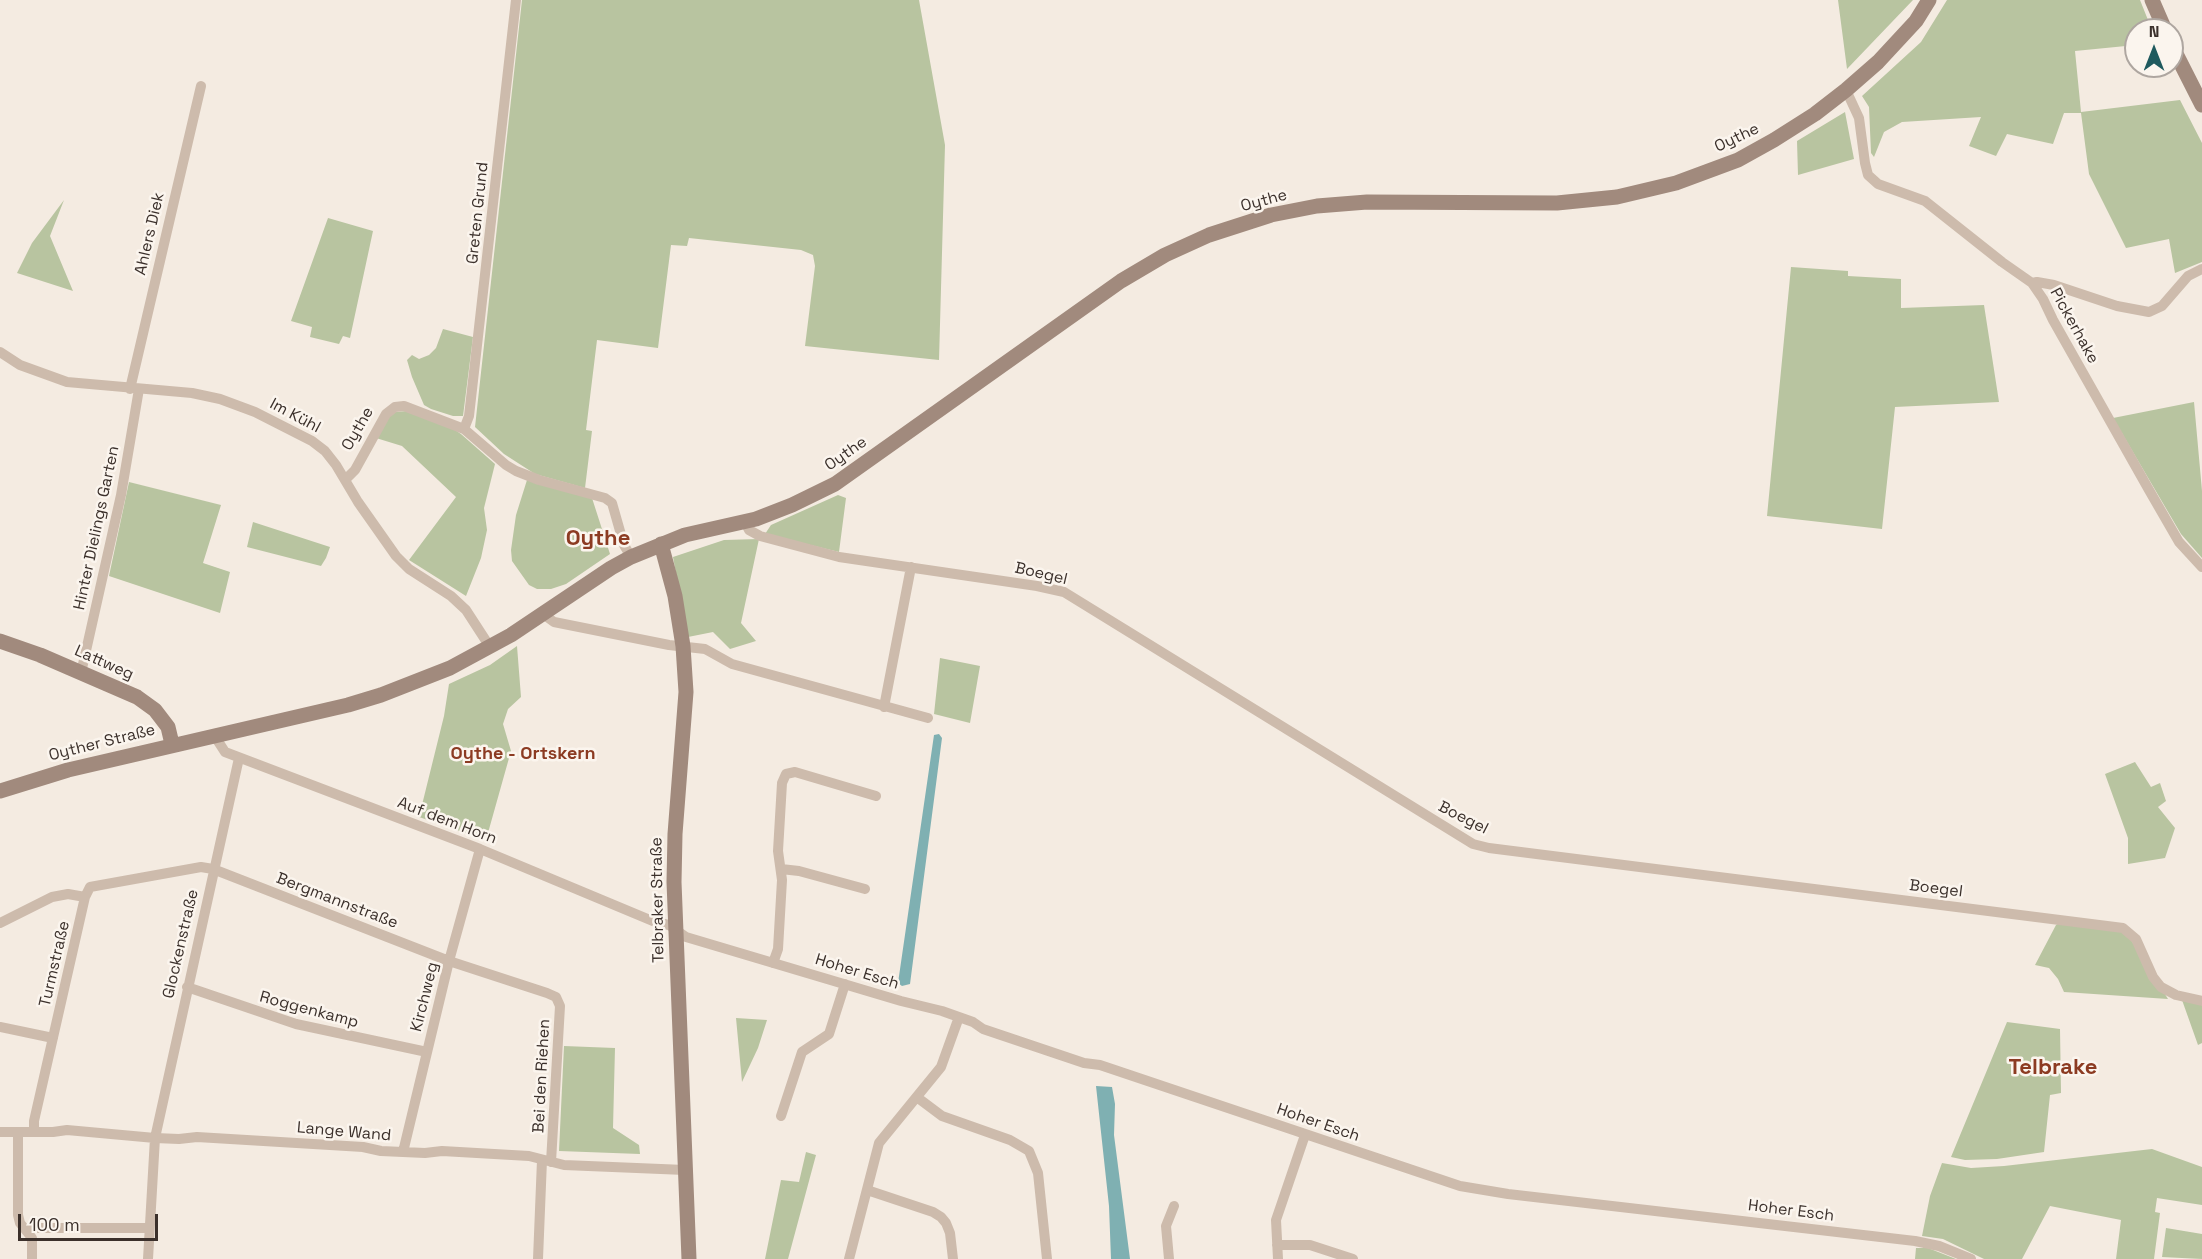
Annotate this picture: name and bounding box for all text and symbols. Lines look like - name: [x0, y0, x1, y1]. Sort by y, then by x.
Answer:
- north arrow: [2124, 18, 2184, 78]
- text: N: [2149, 21, 2159, 42]
- street label: Oythe: [1712, 119, 1762, 157]
- street label: Greten Grund: [463, 161, 493, 265]
- street label: Oythe: [1239, 186, 1289, 216]
- street label: Ahlers Diek: [131, 191, 169, 277]
- street label: Pickerhake: [2045, 285, 2103, 367]
- street label: Im Kühl: [266, 395, 324, 437]
- street label: Oythe: [338, 404, 378, 454]
- street label: Oythe: [821, 433, 871, 475]
- street label: Hinter Dielings Garten: [70, 444, 124, 612]
- district label: Oythe: [566, 526, 630, 552]
- street label: Boegel: [1013, 559, 1069, 589]
- street label: Lattweg: [71, 641, 137, 685]
- street label: Oyther Straße: [47, 721, 157, 765]
- district label: Oythe - Ortskern: [450, 743, 596, 765]
- street label: Auf dem Horn: [395, 793, 499, 849]
- street label: Boegel: [1435, 797, 1491, 839]
- street label: Telbraker Straße: [647, 837, 669, 963]
- street label: Bergmannstraße: [273, 869, 401, 933]
- street label: Boegel: [1908, 876, 1964, 902]
- street label: Glockenstraße: [159, 888, 203, 1000]
- street label: Turmstraße: [36, 919, 74, 1009]
- street label: Hoher Esch: [813, 950, 901, 994]
- street label: Kirchweg: [407, 960, 443, 1034]
- street label: Roggenkamp: [257, 988, 361, 1032]
- street label: Bei den Riehen: [529, 1018, 555, 1134]
- district label: Telbrake: [2008, 1055, 2098, 1081]
- street label: Hoher Esch: [1274, 1100, 1362, 1146]
- street label: Lange Wand: [296, 1118, 392, 1146]
- street label: Hoher Esch: [1747, 1196, 1835, 1226]
- scale bar: [21, 1202, 160, 1240]
- text: 100 m: [29, 1213, 80, 1236]

